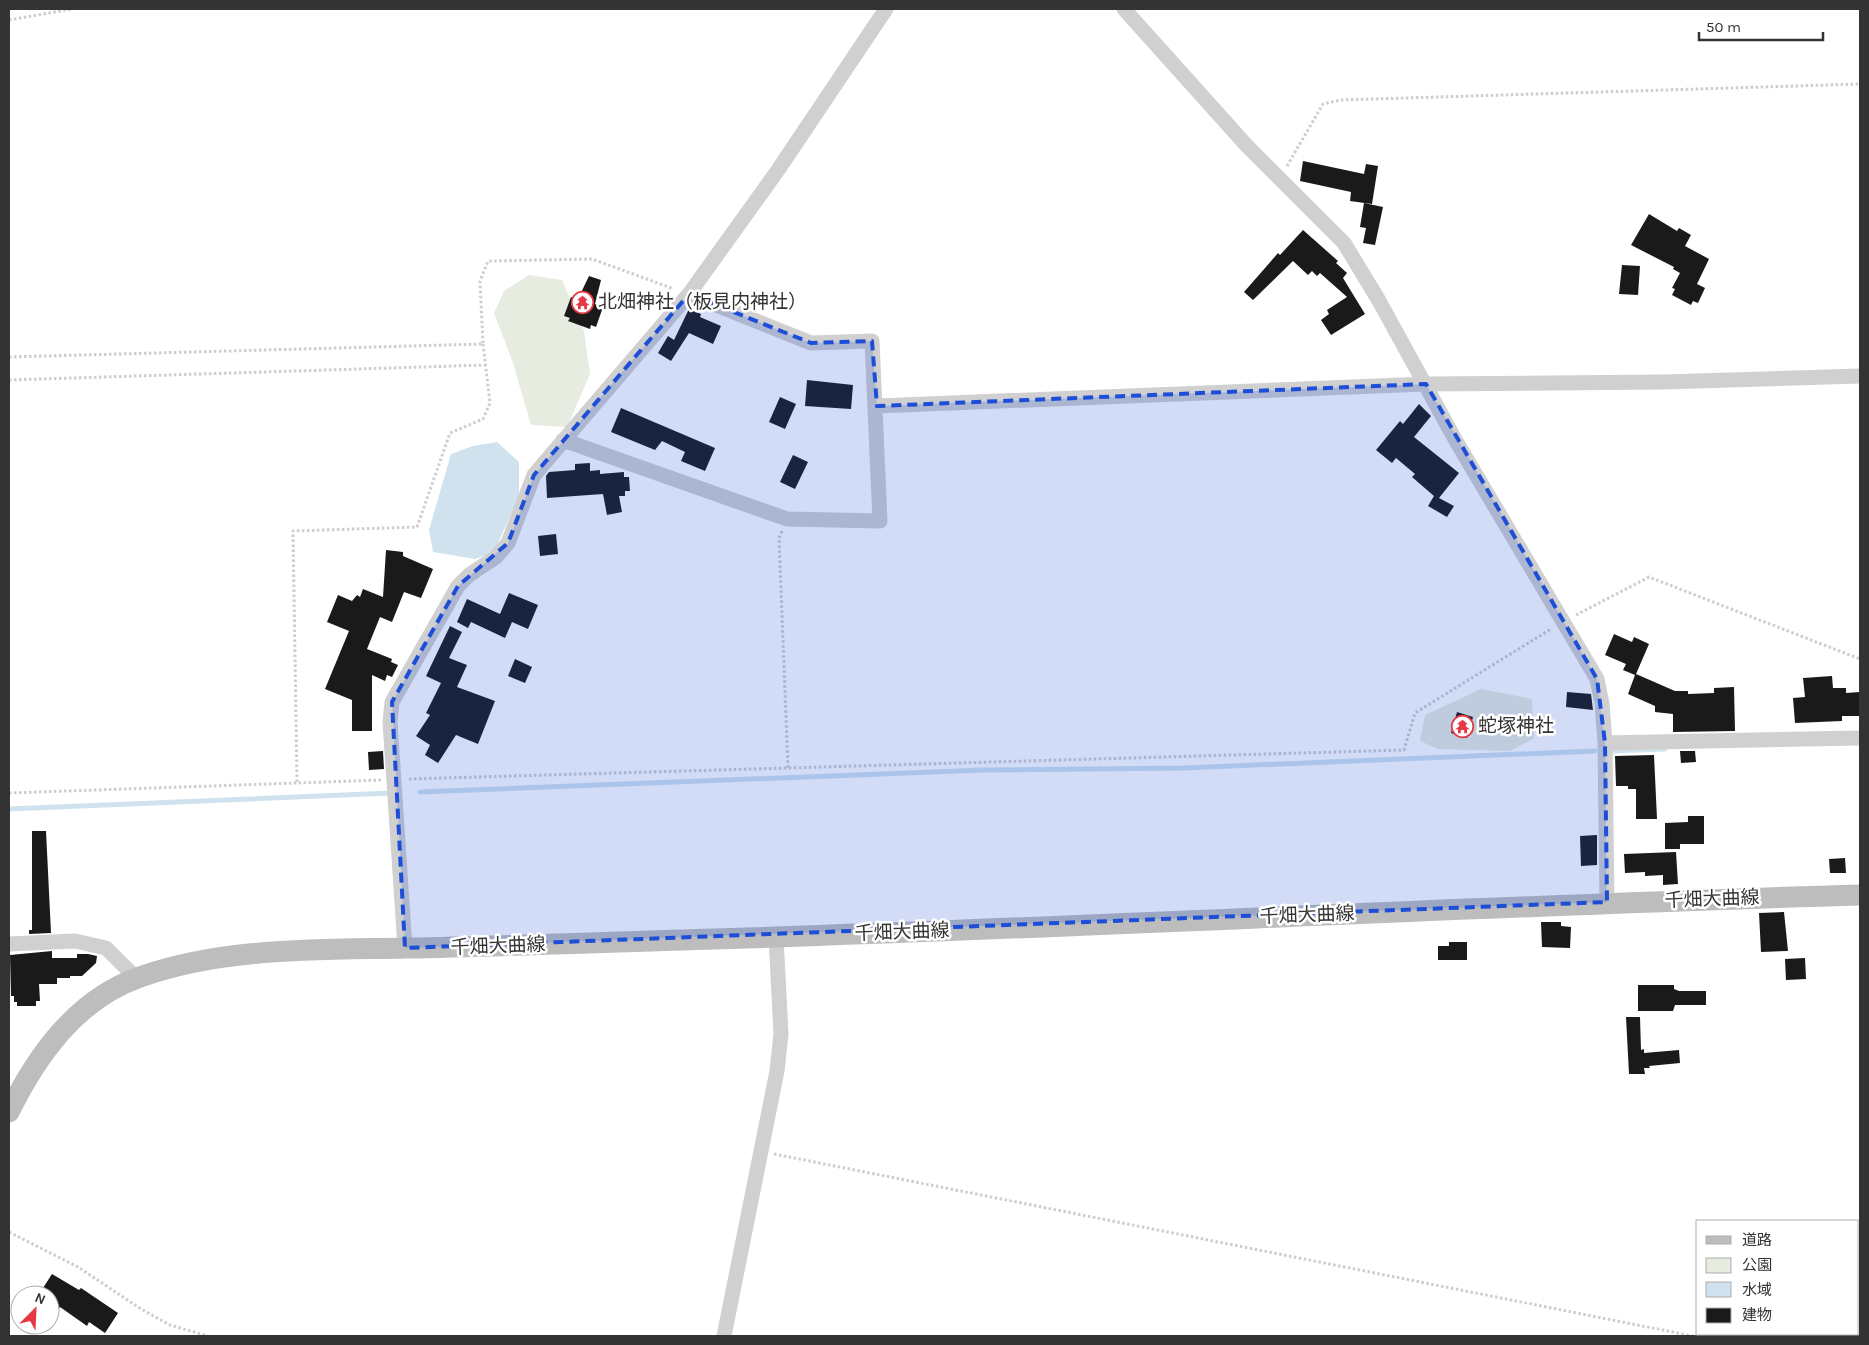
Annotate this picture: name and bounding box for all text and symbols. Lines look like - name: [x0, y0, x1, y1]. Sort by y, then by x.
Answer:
- scale bar: [1699, 10, 1823, 42]
- text: 50 m: [1706, 18, 1741, 36]
- temple icon: 北畑神社（板見内神社）: [570, 290, 594, 314]
- place label: 北畑神社（板見内神社）: [598, 291, 807, 313]
- temple icon: 蛇塚神社: [1450, 714, 1474, 738]
- place label: 蛇塚神社: [1478, 715, 1554, 737]
- street label: 千畑大曲線: [1664, 886, 1760, 912]
- street label: 千畑大曲線: [1259, 902, 1355, 928]
- street label: 千畑大曲線: [854, 919, 950, 945]
- street label: 千畑大曲線: [450, 933, 546, 959]
- legend: [1696, 1220, 1859, 1335]
- text: 道路: [1742, 1231, 1772, 1249]
- text: 公園: [1742, 1256, 1772, 1274]
- text: 水域: [1742, 1281, 1772, 1299]
- north arrow: [10, 1285, 60, 1335]
- text: N: [32, 1289, 48, 1308]
- text: 建物: [1742, 1306, 1772, 1324]

